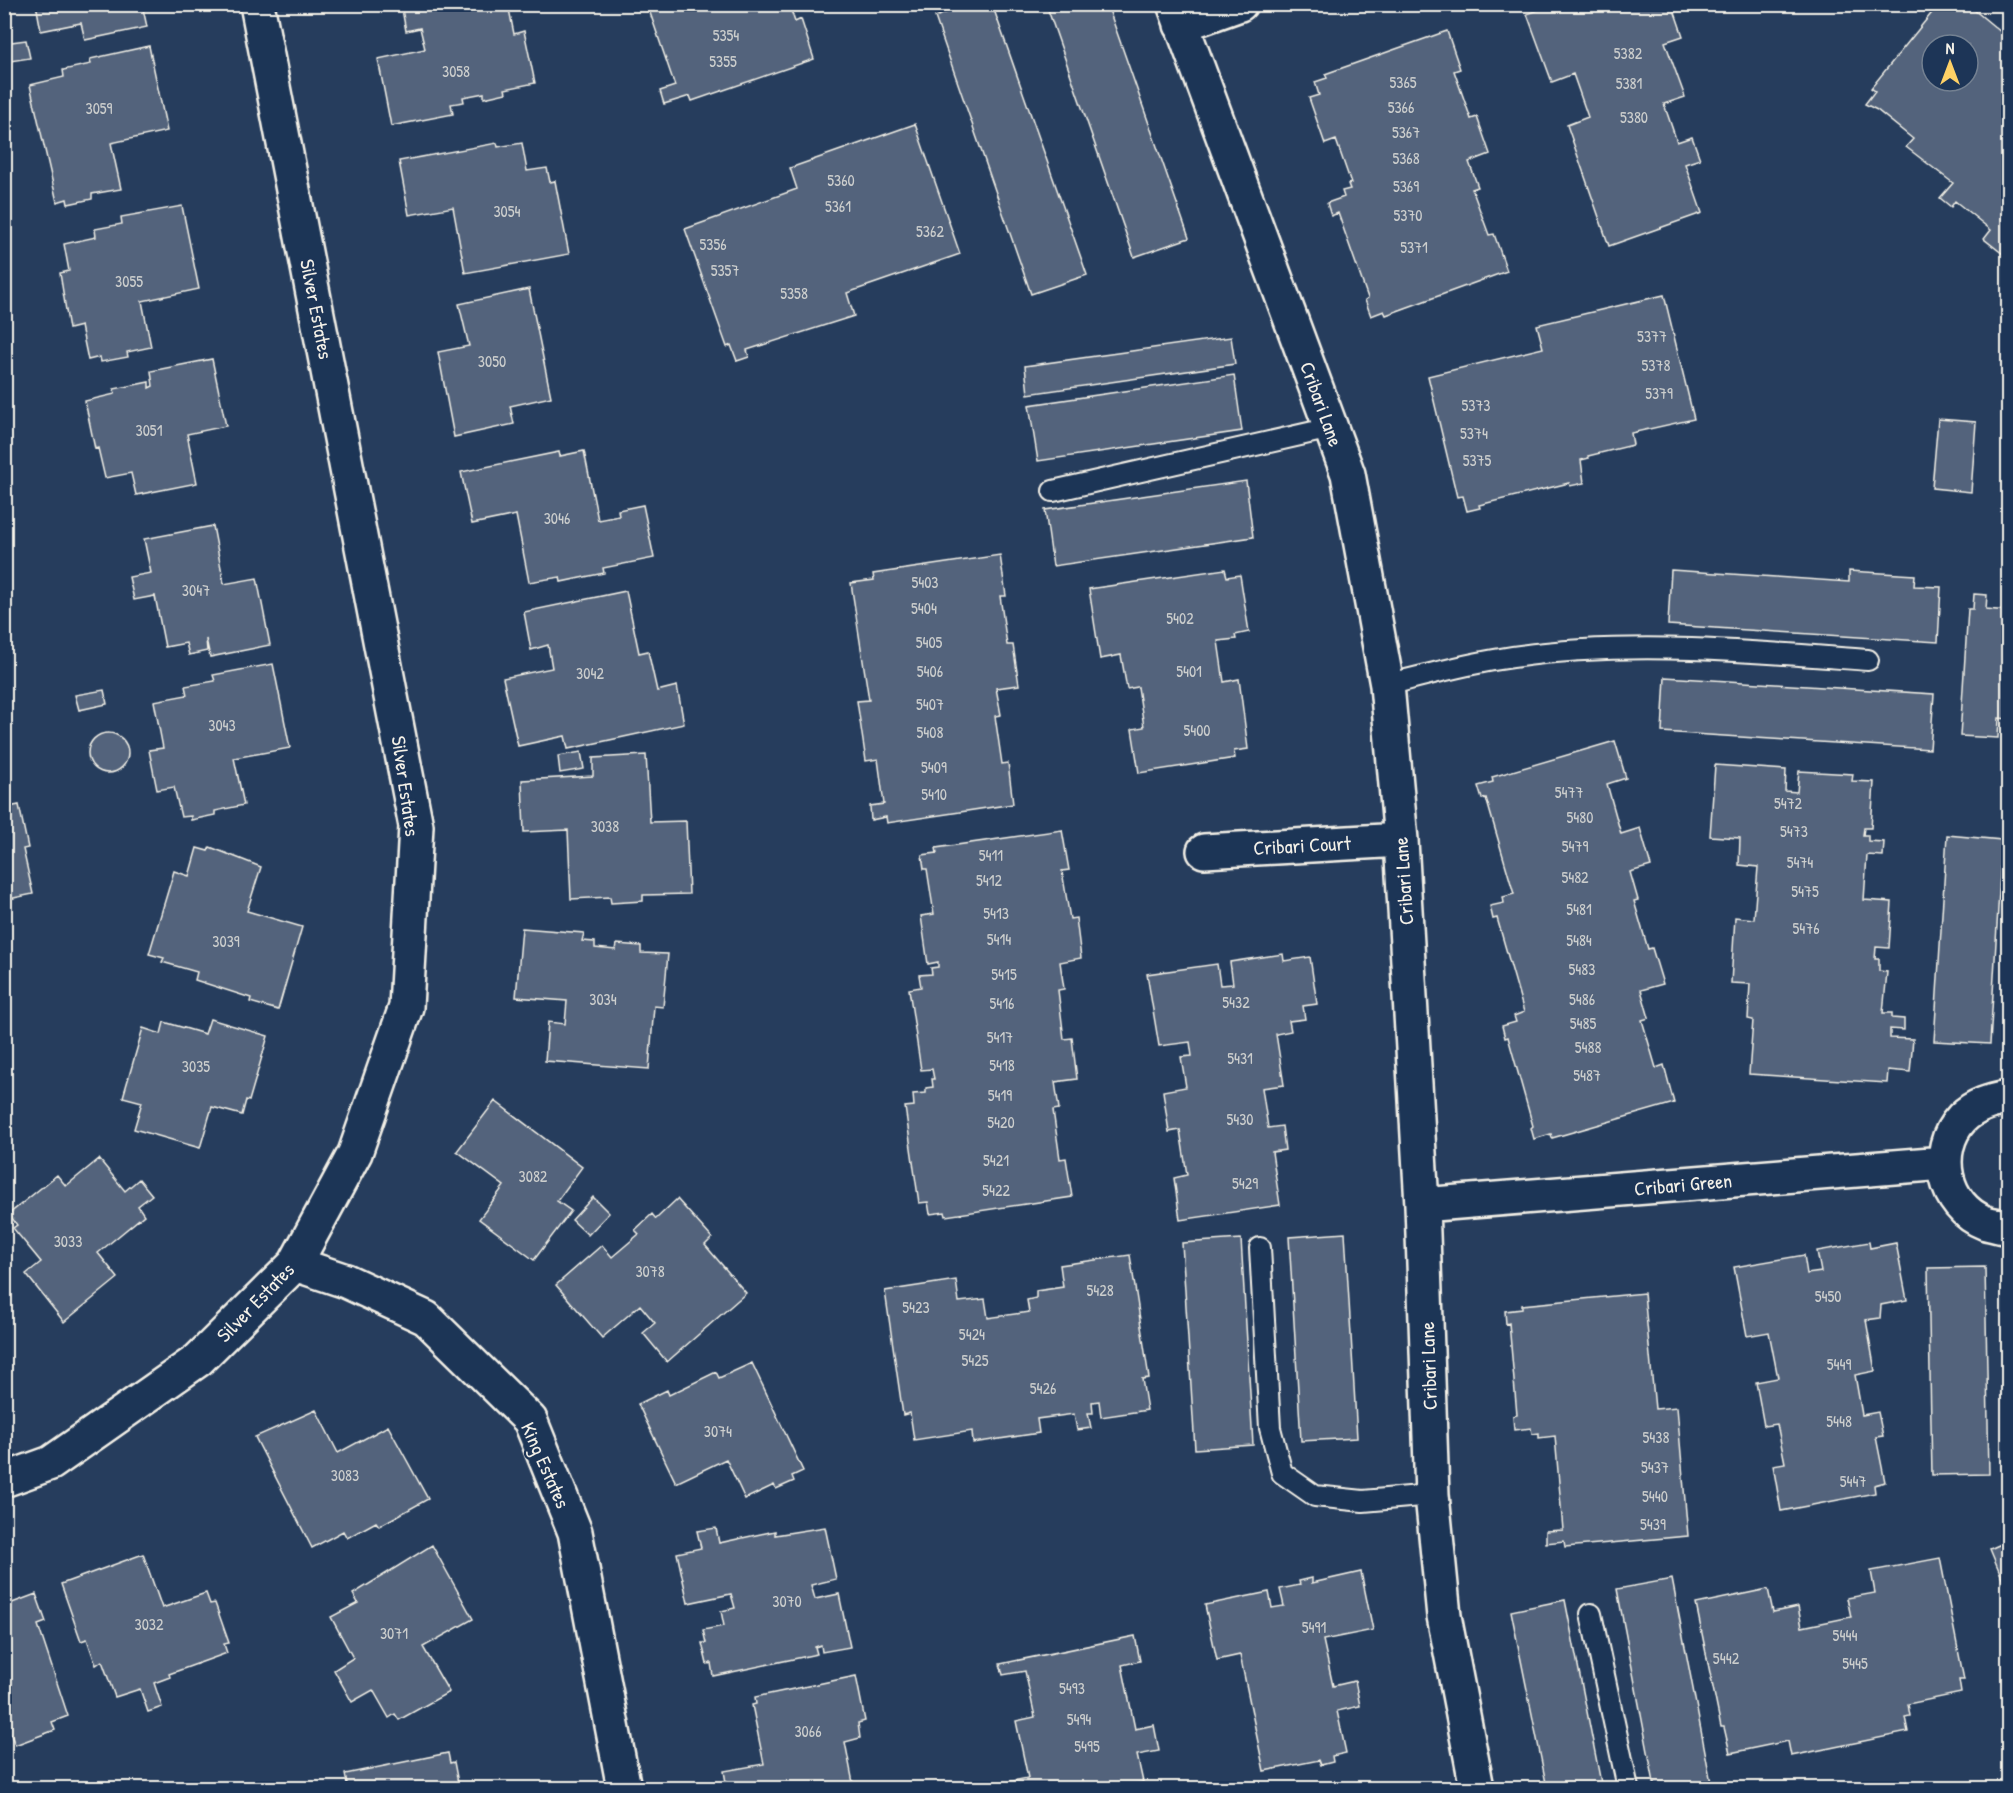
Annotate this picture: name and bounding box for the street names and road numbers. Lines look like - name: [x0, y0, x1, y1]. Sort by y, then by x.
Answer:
- street label: Silver Estates: [294, 257, 340, 361]
- street label: Cribari Lane: [1294, 358, 1350, 450]
- street label: Silver Estates: [386, 734, 426, 838]
- street label: Cribari Court: [1253, 829, 1353, 861]
- street label: Cribari Lane: [1386, 836, 1420, 926]
- street label: Cribari Green: [1633, 1166, 1733, 1202]
- street label: Silver Estates: [210, 1256, 300, 1348]
- street label: Cribari Lane: [1413, 1321, 1443, 1411]
- street label: King Estates: [515, 1418, 577, 1512]

